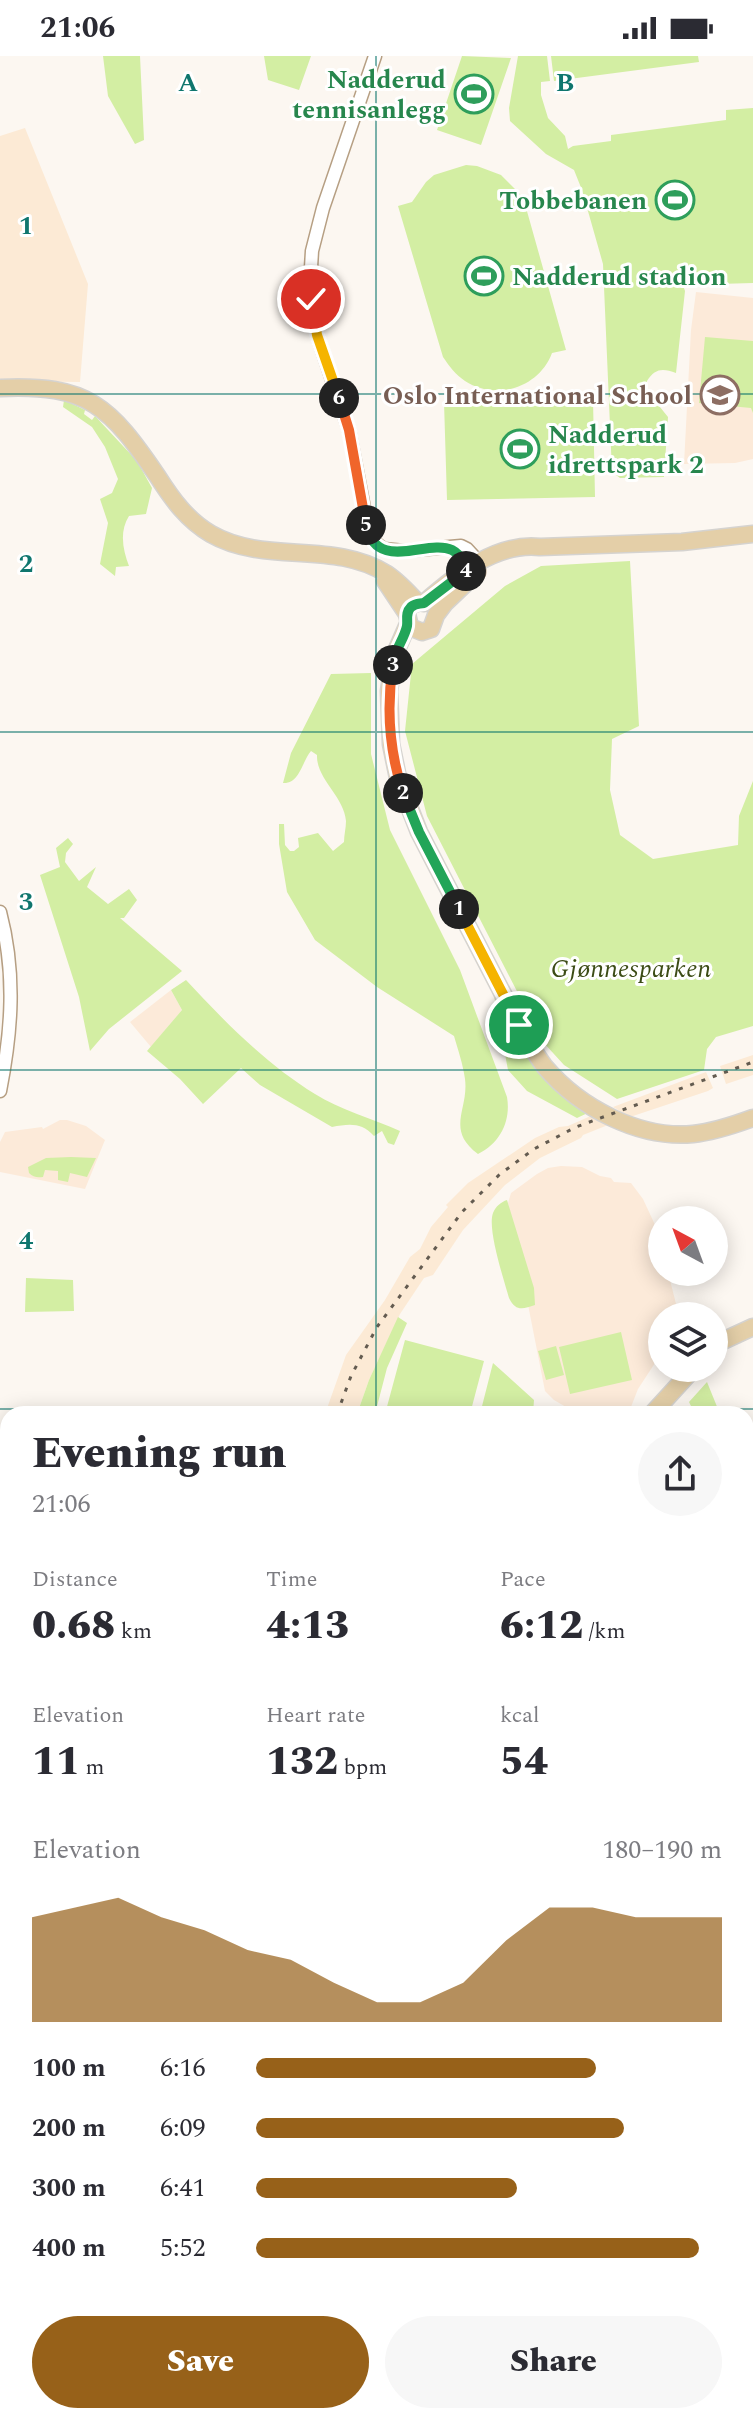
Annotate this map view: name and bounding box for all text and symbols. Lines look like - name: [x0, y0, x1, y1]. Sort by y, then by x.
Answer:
- text: 21:06: [40, 5, 115, 51]
- place label: Nadderud tennisanlegg: [292, 60, 446, 130]
- text: A: [178, 63, 198, 103]
- text: B: [556, 63, 574, 103]
- sports icon: Nadderud tennisanlegg: [453, 73, 495, 115]
- sports icon: Tobbebanen: [654, 179, 696, 221]
- place label: Tobbebanen: [499, 181, 647, 221]
- text: 1: [19, 206, 33, 246]
- sports icon: Nadderud stadion: [463, 255, 505, 297]
- place label: Nadderud stadion: [512, 257, 727, 297]
- pin: [277, 265, 345, 333]
- icon: check: [289, 277, 333, 321]
- school or university icon: Oslo International School: [699, 374, 741, 416]
- place label: Oslo International School: [383, 376, 692, 416]
- pin: 6: [319, 378, 359, 418]
- text: 6: [333, 381, 345, 414]
- place label: Nadderud idrettspark 2: [548, 415, 704, 485]
- sports icon: Nadderud idrettspark 2: [499, 428, 541, 470]
- pin: 5: [346, 505, 386, 545]
- text: 5: [360, 508, 372, 541]
- text: 2: [19, 544, 33, 584]
- pin: 4: [446, 551, 486, 591]
- text: 4: [460, 554, 472, 587]
- pin: 3: [373, 645, 413, 685]
- text: 3: [387, 648, 399, 681]
- pin: 2: [383, 773, 423, 813]
- text: 2: [397, 776, 409, 809]
- text: 3: [19, 882, 33, 922]
- pin: 1: [439, 889, 479, 929]
- text: 1: [453, 892, 465, 925]
- park label: Gjønnesparken: [551, 949, 711, 989]
- pin: [485, 991, 553, 1059]
- icon: arrive: [497, 1003, 541, 1047]
- north arrow: [648, 1206, 728, 1286]
- map controls: [648, 1206, 728, 1382]
- text: 4: [19, 1221, 34, 1261]
- button: layers: [648, 1302, 728, 1382]
- text: Evening run: [32, 1420, 287, 1487]
- button: share: [638, 1432, 722, 1516]
- text: 21:06: [32, 1484, 91, 1524]
- text: Distance: [32, 1563, 118, 1596]
- text: Time: [266, 1563, 317, 1596]
- text: Pace: [500, 1563, 546, 1596]
- text: 0.68: [32, 1596, 115, 1657]
- text: 4:13: [266, 1596, 349, 1657]
- text: 6:12: [500, 1596, 583, 1657]
- text: km: [115, 1615, 152, 1648]
- text: /km: [583, 1615, 625, 1648]
- text: Elevation: [32, 1699, 124, 1732]
- text: Heart rate: [266, 1699, 366, 1732]
- text: kcal: [500, 1699, 540, 1732]
- text: 11: [32, 1732, 80, 1793]
- text: 132: [266, 1732, 338, 1793]
- text: 54: [500, 1732, 548, 1793]
- text: m: [80, 1751, 104, 1784]
- text: bpm: [338, 1751, 387, 1784]
- text: Elevation: [32, 1830, 141, 1870]
- text: 180–190 m: [602, 1830, 722, 1870]
- text: 100 m: [32, 2048, 106, 2088]
- text: 6:16: [160, 2048, 206, 2088]
- text: 200 m: [32, 2108, 106, 2148]
- text: 6:09: [160, 2108, 206, 2148]
- text: 300 m: [32, 2168, 106, 2208]
- text: 6:41: [160, 2168, 206, 2208]
- text: 400 m: [32, 2228, 106, 2268]
- text: 5:52: [160, 2228, 206, 2268]
- button: Save: [32, 2316, 369, 2408]
- button: Share: [385, 2316, 722, 2408]

